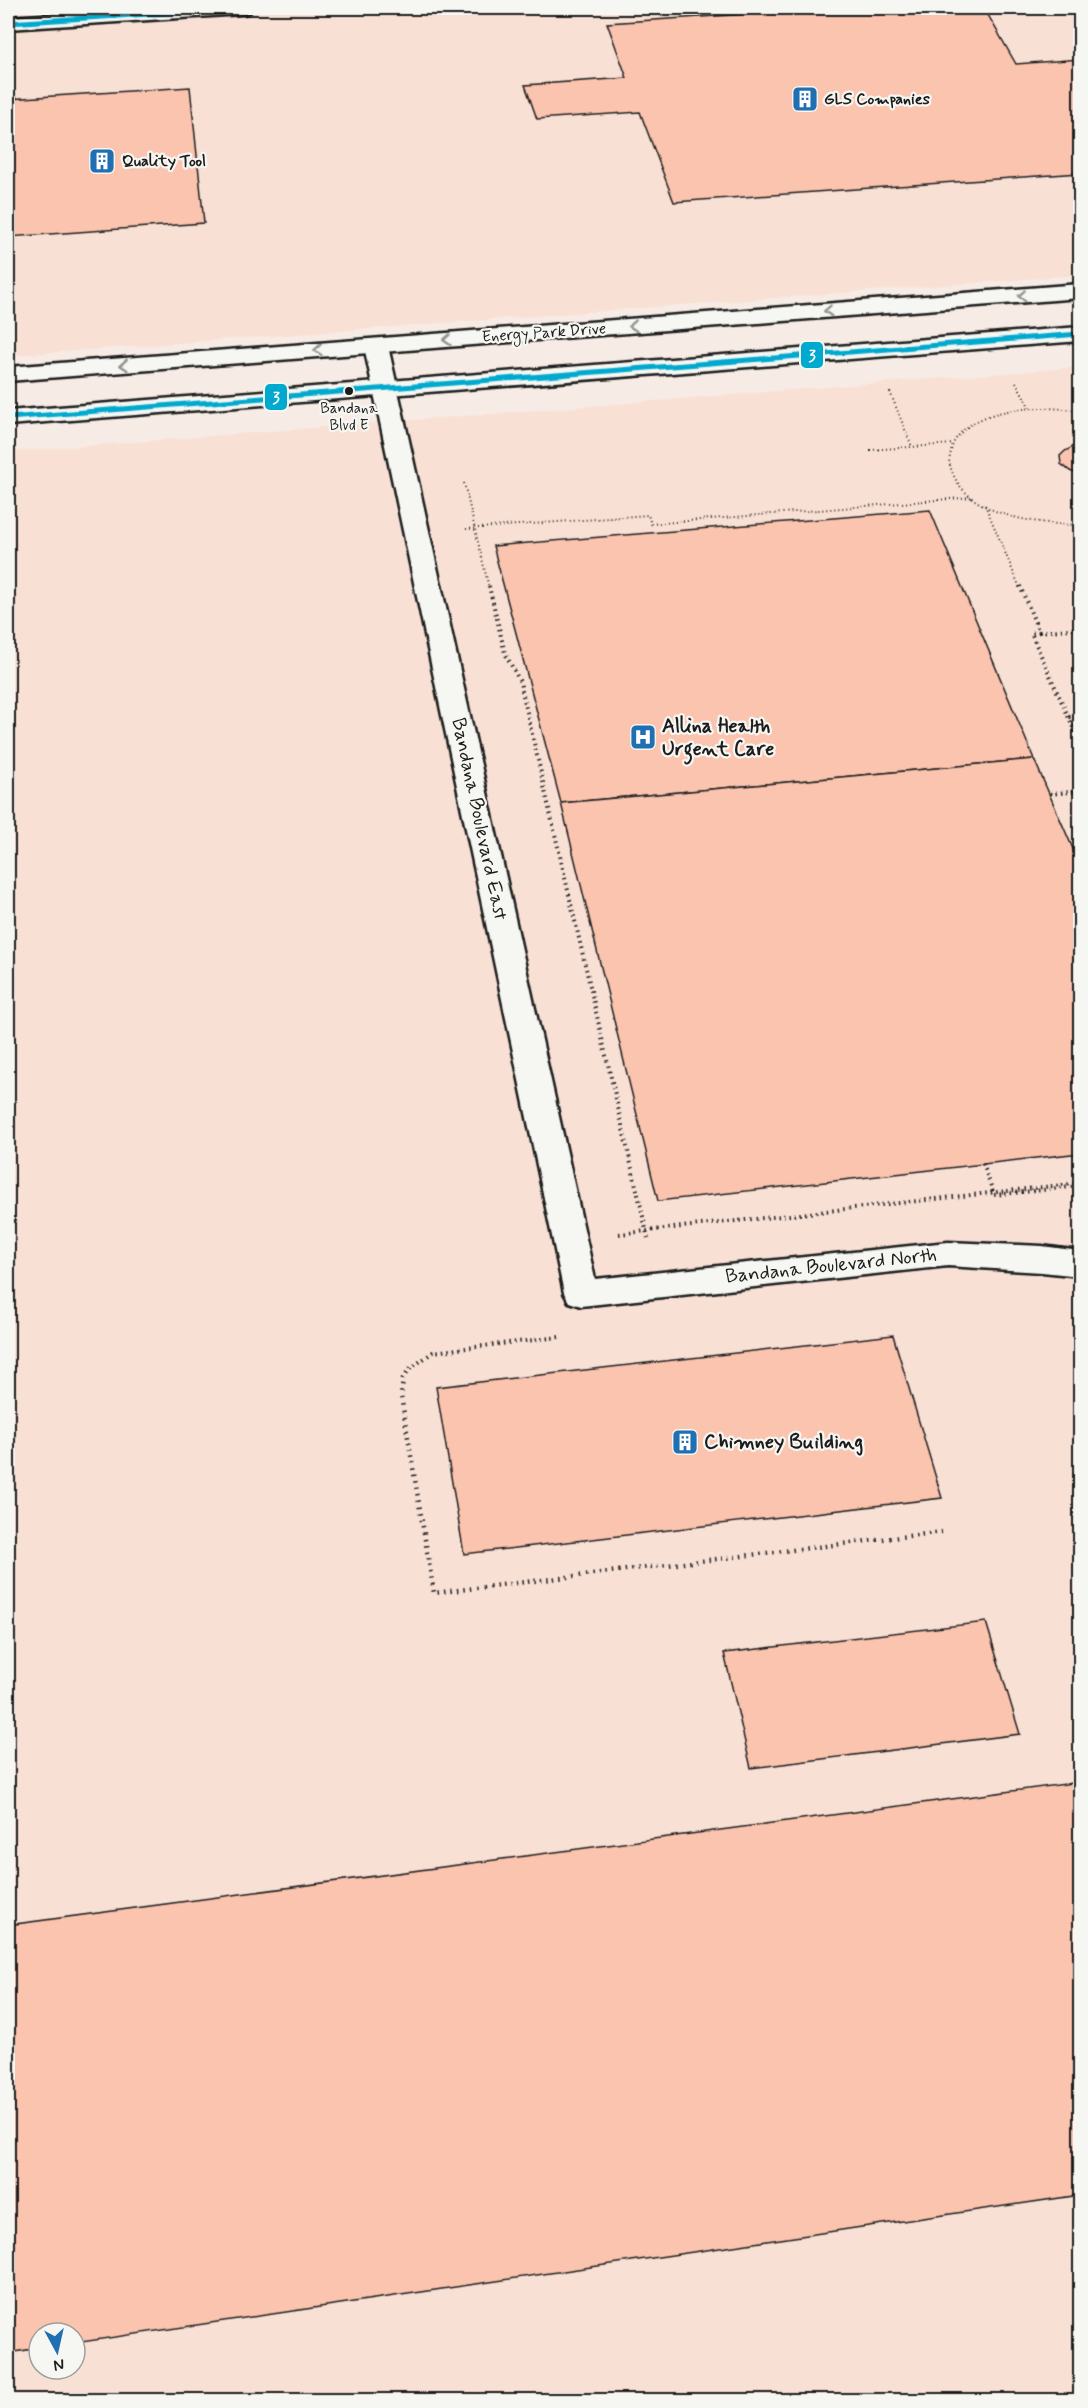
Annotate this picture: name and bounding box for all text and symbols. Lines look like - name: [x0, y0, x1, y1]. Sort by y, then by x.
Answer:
- building icon: GLS Companies: [790, 84, 820, 114]
- place label: GLS Companies: [824, 89, 930, 110]
- building icon: Quality Tool: [87, 146, 117, 176]
- place label: Quality Tool: [122, 151, 206, 172]
- one-way arrow: [1018, 289, 1027, 302]
- one-way arrow: [823, 304, 832, 317]
- street label: Energy Park Drive: [481, 318, 607, 349]
- one-way arrow: [629, 319, 638, 332]
- one-way arrow: [442, 333, 451, 346]
- line badge: 3: [800, 341, 824, 369]
- one-way arrow: [313, 343, 322, 356]
- text: 3: [808, 346, 816, 367]
- one-way arrow: [119, 358, 128, 371]
- line badge: 3: [264, 383, 288, 411]
- marker: Bandana Blvd E: [343, 385, 355, 397]
- text: 3: [272, 388, 280, 409]
- place label: Bandana Blvd E: [320, 399, 379, 436]
- place label: Allina Health Urgent Care: [662, 713, 774, 765]
- street label: Bandana Boulevard East: [444, 715, 514, 923]
- hospital icon: Allina Health Urgent Care: [628, 722, 658, 752]
- street label: Bandana Boulevard North: [724, 1241, 938, 1291]
- building icon: Chimney Building: [670, 1427, 700, 1457]
- place label: Chimney Building: [704, 1429, 863, 1456]
- north arrow: [27, 2321, 87, 2381]
- text: N: [52, 2353, 66, 2376]

